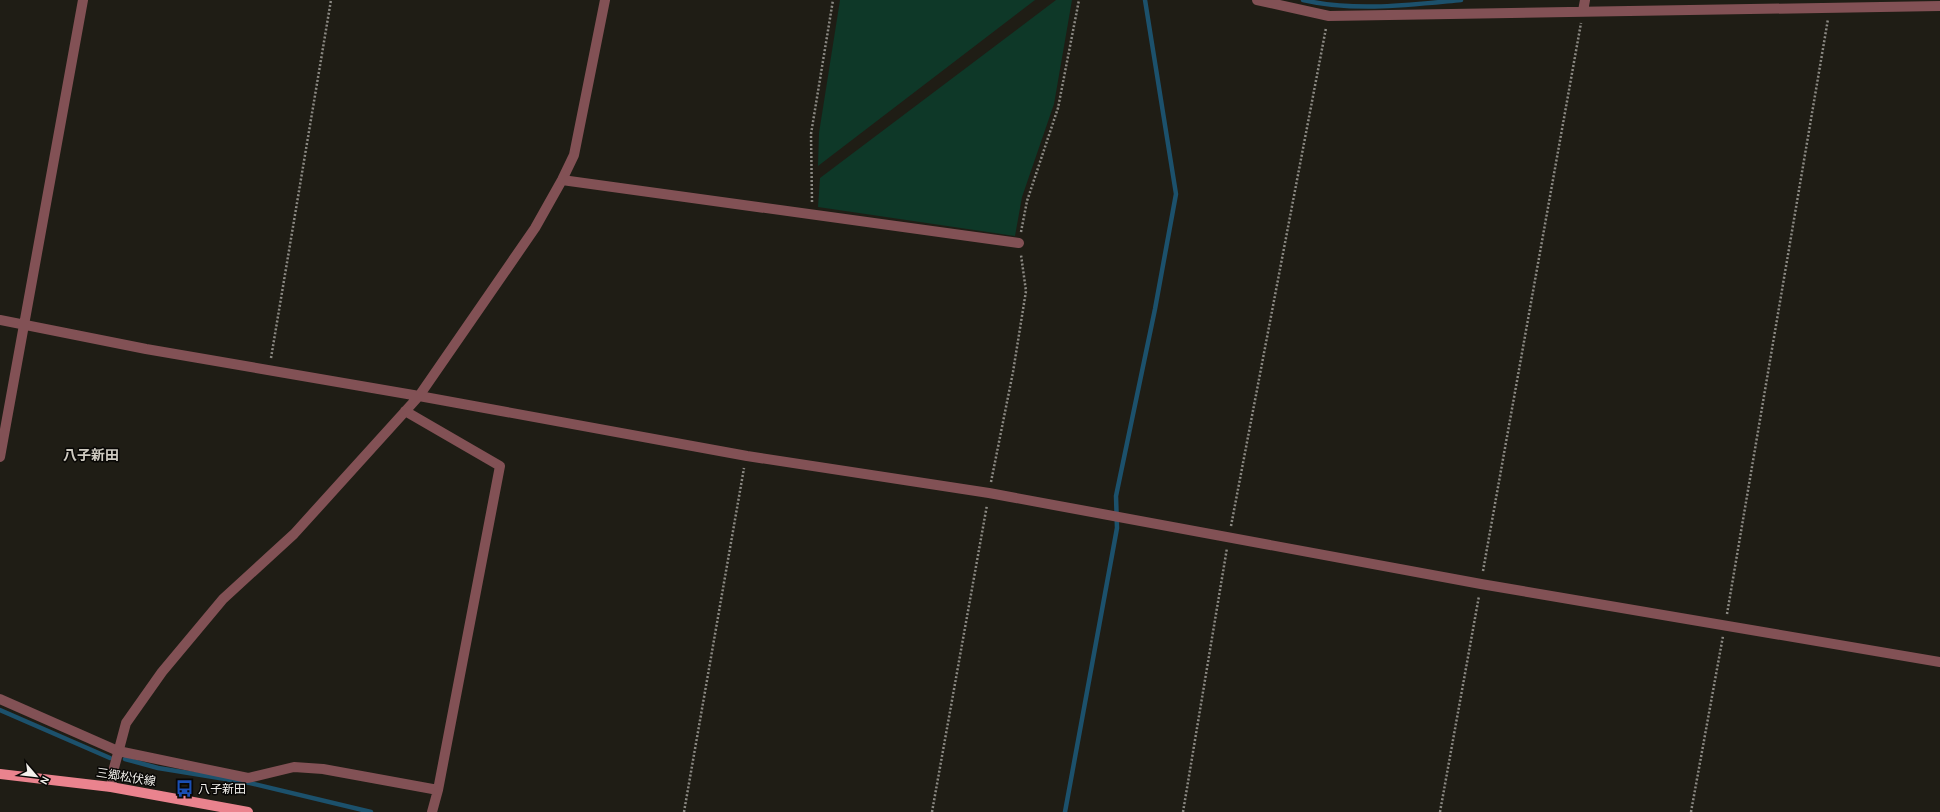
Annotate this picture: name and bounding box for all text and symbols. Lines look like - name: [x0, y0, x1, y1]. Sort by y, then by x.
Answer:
- district label: 八子新田: [63, 447, 119, 464]
- north arrow: [16, 756, 56, 796]
- street label: 三郷松伏線: [95, 765, 157, 789]
- text: N: [37, 774, 52, 787]
- bus stop icon: 八子新田: [175, 779, 195, 799]
- place label: 八子新田: [198, 782, 246, 796]

